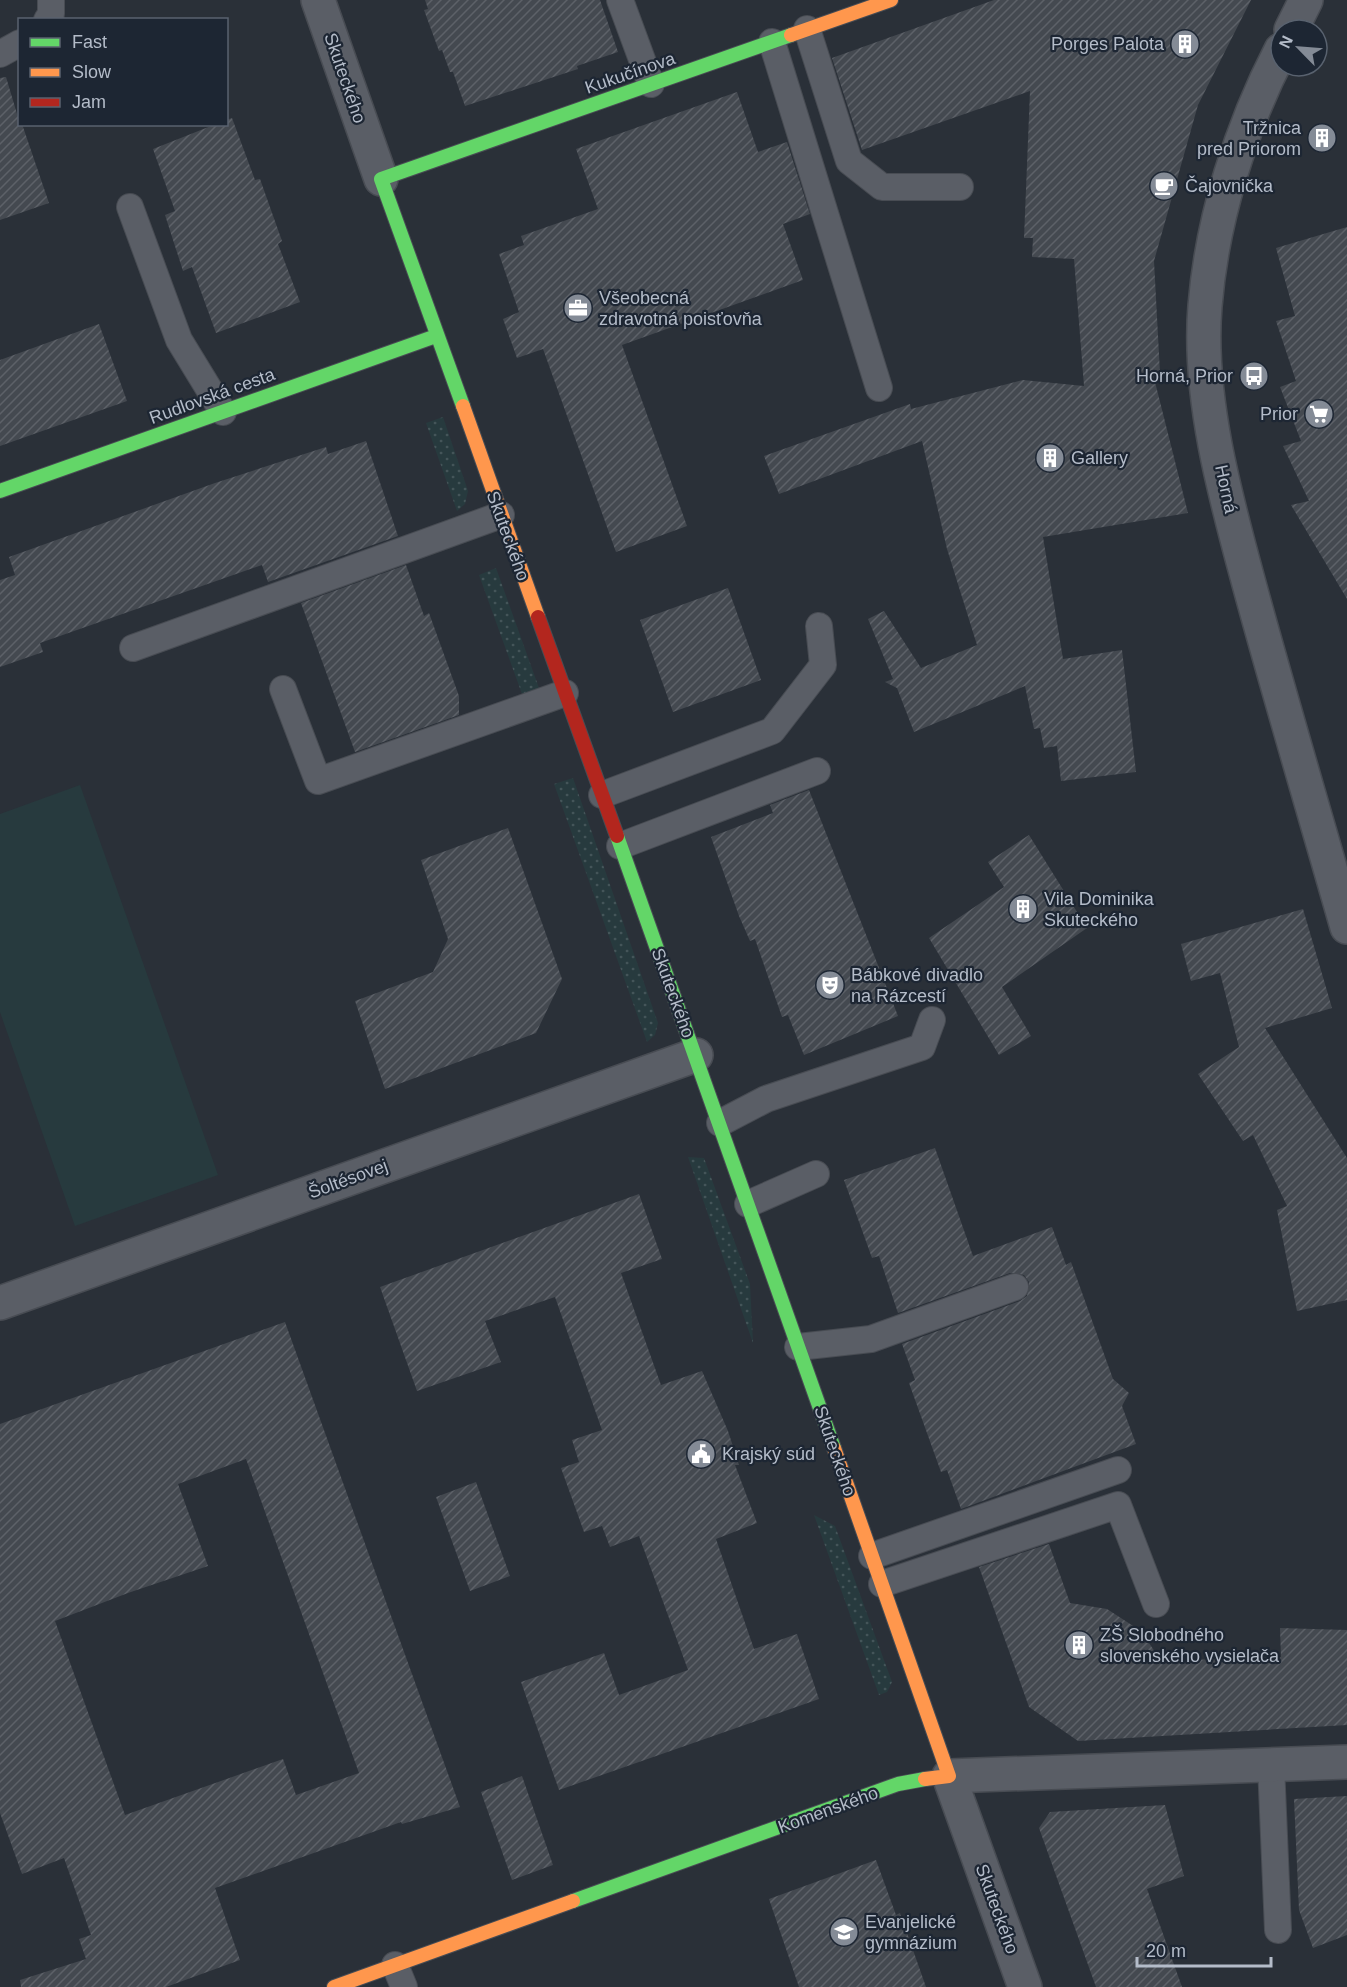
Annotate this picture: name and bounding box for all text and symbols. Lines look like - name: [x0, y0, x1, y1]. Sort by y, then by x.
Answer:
- legend: [18, 18, 228, 126]
- north arrow: [1269, 18, 1329, 78]
- building icon: Porges Palota: [1169, 28, 1201, 60]
- street label: Skuteckého: [320, 30, 370, 126]
- text: Fast: [72, 32, 107, 52]
- text: N: [1276, 33, 1296, 51]
- place label: Porges Palota: [1051, 34, 1165, 54]
- street label: Kukučínova: [582, 48, 679, 98]
- text: Slow: [72, 62, 112, 82]
- text: Jam: [72, 92, 106, 112]
- place label: Tržnica pred Priorom: [1197, 118, 1302, 159]
- building icon: Tržnica pred Priorom: [1306, 122, 1338, 154]
- cafe icon: Čajovnička: [1148, 170, 1180, 202]
- place label: Čajovnička: [1185, 175, 1274, 196]
- place label: Všeobecná zdravotná poisťovňa: [599, 288, 763, 329]
- office icon: Všeobecná zdravotná poisťovňa: [562, 292, 594, 324]
- bus stop icon: Horná, Prior: [1238, 360, 1270, 392]
- street label: Rudlovská cesta: [147, 364, 278, 428]
- place label: Horná, Prior: [1136, 366, 1233, 386]
- supermarket icon: Prior: [1303, 398, 1335, 430]
- place label: Prior: [1260, 404, 1298, 424]
- building icon: Gallery: [1034, 442, 1066, 474]
- place label: Gallery: [1071, 448, 1128, 468]
- street label: Horná: [1211, 463, 1241, 516]
- street label: Skuteckého: [483, 488, 533, 584]
- place label: Vila Dominika Skuteckého: [1044, 889, 1155, 930]
- building icon: Vila Dominika Skuteckého: [1007, 893, 1039, 925]
- street label: Skuteckého: [648, 945, 698, 1041]
- place label: Bábkové divadlo na Rázcestí: [851, 965, 983, 1006]
- theatre icon: Bábkové divadlo na Rázcestí: [814, 969, 846, 1001]
- street label: Šoltésovej: [305, 1154, 390, 1203]
- street label: Skuteckého: [810, 1403, 860, 1499]
- public building icon: Krajský súd: [685, 1438, 717, 1470]
- place label: Krajský súd: [722, 1444, 815, 1464]
- place label: ZŠ Slobodného slovenského vysielača: [1100, 1624, 1280, 1666]
- building icon: ZŠ Slobodného slovenského vysielača: [1063, 1629, 1095, 1661]
- street label: Komenského: [775, 1783, 881, 1837]
- street label: Skuteckého: [972, 1861, 1022, 1957]
- place label: Evanjelické gymnázium: [865, 1912, 957, 1953]
- school or university icon: Evanjelické gymnázium: [828, 1916, 860, 1948]
- scale bar: [1137, 1930, 1270, 1968]
- text: 20 m: [1146, 1941, 1186, 1961]

